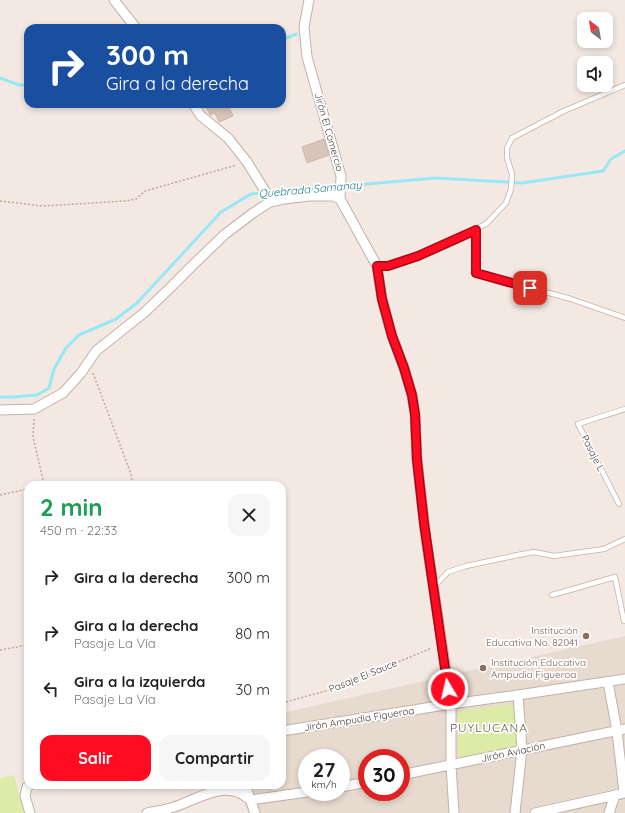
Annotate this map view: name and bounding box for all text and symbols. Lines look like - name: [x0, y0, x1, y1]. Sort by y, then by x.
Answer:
- north arrow: [577, 12, 613, 48]
- map controls: [577, 12, 613, 92]
- text: 300 m: [106, 37, 189, 72]
- icon: right: [40, 40, 92, 92]
- button: sound: [577, 56, 613, 92]
- text: Gira a la derecha: [106, 72, 249, 95]
- street label: Jirón El Comercio: [312, 91, 346, 173]
- water label: Quebrada Samanay: [258, 177, 363, 200]
- pin: [513, 271, 547, 305]
- icon: arrive: [519, 277, 541, 299]
- street label: Pasaje L: [578, 433, 608, 474]
- text: 2 min: [40, 492, 102, 522]
- button: close: [228, 494, 270, 536]
- text: 450 m · 22:33: [40, 522, 117, 538]
- icon: right: [40, 566, 62, 588]
- text: Gira a la derecha: [74, 568, 199, 587]
- text: 300 m: [227, 568, 270, 587]
- text: Gira a la derecha: [74, 616, 199, 635]
- icon: right: [40, 622, 62, 644]
- text: 80 m: [235, 624, 270, 643]
- place label: Institución Educativa No. 82041: [486, 624, 578, 649]
- marker: Institución Educativa No. 82041: [581, 631, 591, 641]
- text: Pasaje La Vía: [74, 635, 156, 651]
- street label: Pasaje El Sauce: [327, 656, 399, 696]
- place label: Institución Educativa Ampudia Figueroa: [491, 656, 586, 681]
- marker: Institución Educativa Ampudia Figueroa: [478, 663, 488, 673]
- position arrow: [427, 668, 469, 710]
- text: Gira a la izquierda: [74, 672, 206, 691]
- icon: left: [40, 678, 62, 700]
- text: 30 m: [235, 680, 270, 699]
- text: Pasaje La Vía: [74, 691, 156, 707]
- street label: Jirón Ampudia Figueroa: [303, 704, 415, 734]
- district label: PUYLUCANA: [450, 720, 528, 735]
- button: Salir: [40, 735, 151, 781]
- button: Compartir: [159, 735, 270, 781]
- street label: Jirón Aviación: [480, 739, 546, 765]
- speed limit sign: 30: [358, 749, 410, 801]
- text: 27: [313, 757, 335, 782]
- text: km/h: [311, 778, 337, 791]

